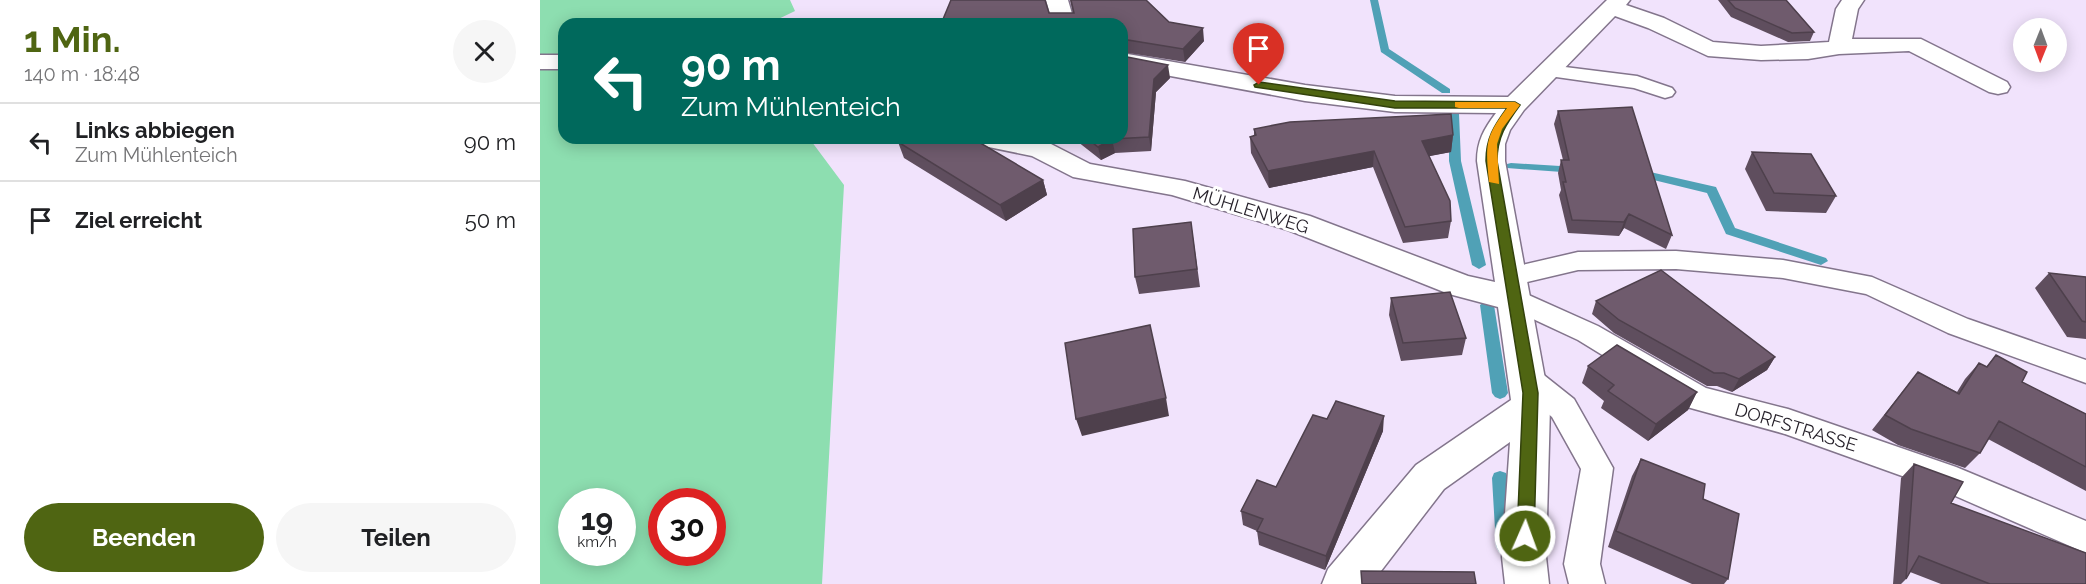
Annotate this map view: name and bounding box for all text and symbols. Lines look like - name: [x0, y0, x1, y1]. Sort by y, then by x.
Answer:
- text: 1 Min.: [24, 18, 121, 60]
- north arrow: [2013, 18, 2067, 72]
- map controls: [2013, 18, 2067, 72]
- button: close: [453, 20, 516, 83]
- pin: [1233, 23, 1284, 85]
- icon: arrive: [1242, 32, 1275, 65]
- text: 90 m: [681, 41, 781, 90]
- icon: left: [582, 42, 660, 120]
- text: 140 m · 18:48: [24, 62, 140, 86]
- text: Zum Mühlenteich: [681, 91, 901, 122]
- text: Links abbiegen: [75, 117, 235, 143]
- icon: left: [24, 126, 57, 159]
- text: 90 m: [464, 129, 516, 155]
- text: Zum Mühlenteich: [75, 143, 238, 167]
- street label: MÜHLENWEG: [1190, 182, 1312, 238]
- icon: arrive: [24, 204, 57, 237]
- text: Ziel erreicht: [75, 207, 202, 233]
- text: 50 m: [465, 207, 516, 233]
- street label: DORFSTRASSE: [1732, 398, 1860, 456]
- speed limit sign: 30: [648, 488, 726, 566]
- text: 19: [581, 502, 613, 537]
- button: Beenden: [24, 503, 264, 572]
- button: Teilen: [276, 503, 516, 572]
- position arrow: [1493, 504, 1557, 568]
- text: km/h: [577, 533, 617, 551]

